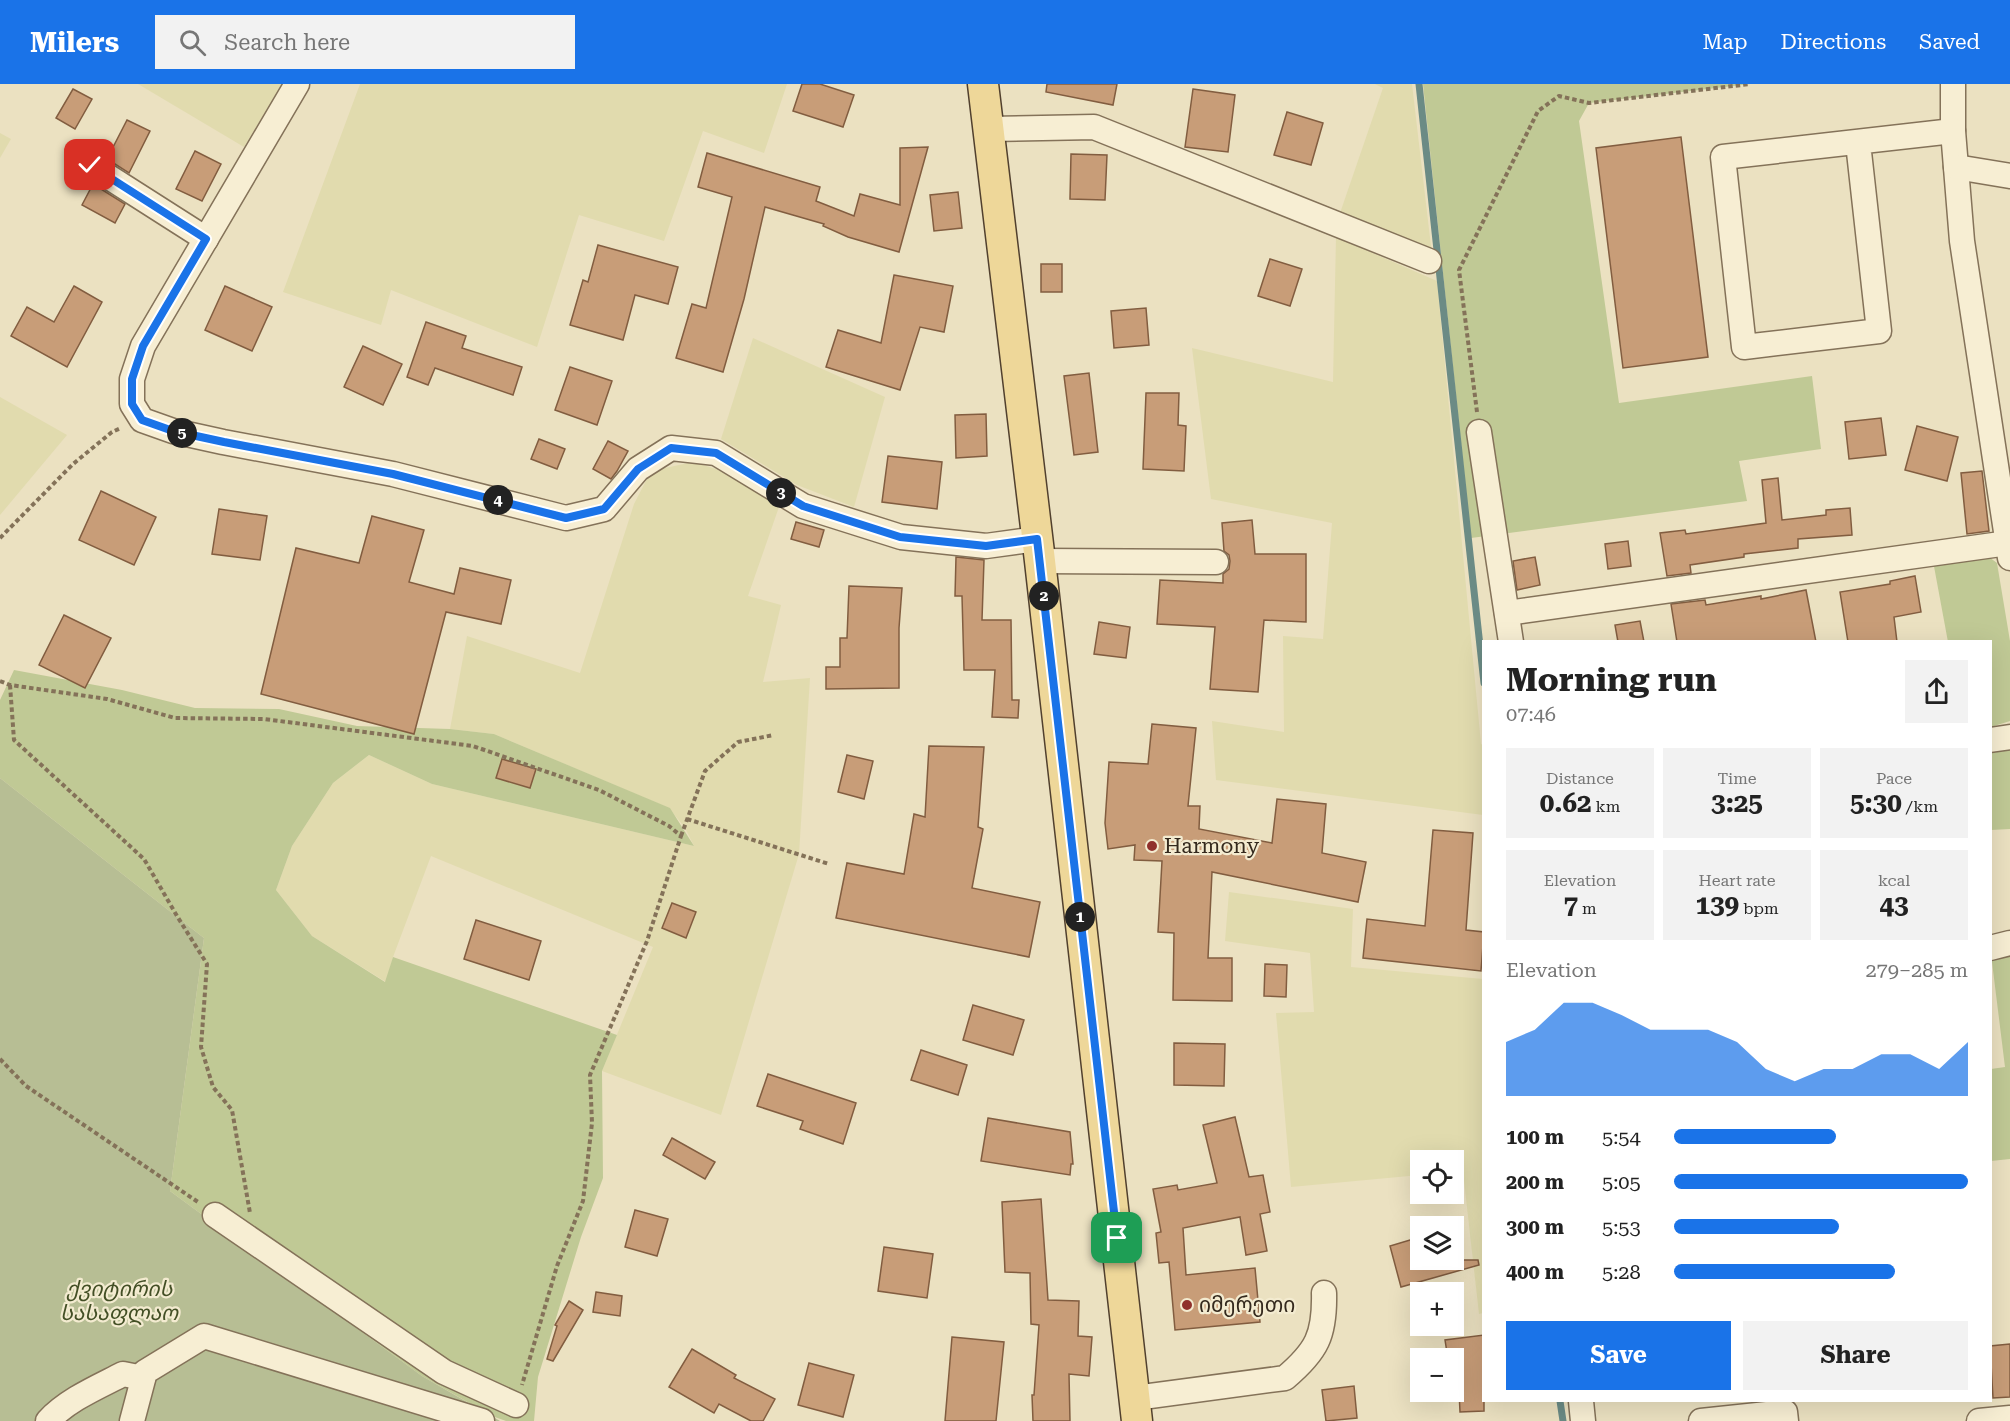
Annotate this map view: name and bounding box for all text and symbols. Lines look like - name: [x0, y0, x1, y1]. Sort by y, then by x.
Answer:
- search box: [155, 15, 575, 69]
- text: Milers: [30, 26, 119, 59]
- icon: search: [176, 26, 209, 59]
- text: Search here: [224, 30, 350, 55]
- text: Map: [1703, 30, 1747, 54]
- text: Directions: [1780, 30, 1886, 54]
- text: Saved: [1919, 30, 1980, 54]
- pin: [64, 139, 115, 190]
- icon: check: [73, 148, 106, 181]
- pin: 5: [167, 418, 197, 448]
- text: 5: [178, 423, 186, 442]
- pin: 3: [766, 478, 796, 508]
- text: 3: [777, 483, 785, 502]
- pin: 4: [483, 485, 513, 515]
- text: 4: [494, 490, 502, 509]
- pin: 2: [1029, 581, 1059, 611]
- text: 2: [1040, 586, 1048, 605]
- text: Morning run: [1506, 660, 1717, 699]
- button: share: [1905, 660, 1968, 723]
- text: 07:46: [1506, 702, 1556, 726]
- text: Distance: [1546, 769, 1614, 788]
- text: Time: [1717, 769, 1757, 788]
- text: Pace: [1876, 769, 1912, 788]
- text: 0.62: [1540, 788, 1592, 818]
- text: 3:25: [1711, 788, 1763, 818]
- text: 5:30: [1850, 788, 1902, 818]
- text: km: [1592, 797, 1620, 816]
- text: /km: [1902, 797, 1938, 816]
- place label: Harmony: [1164, 834, 1260, 858]
- marker: Harmony: [1145, 839, 1159, 853]
- text: Elevation: [1544, 871, 1616, 890]
- text: Heart rate: [1699, 871, 1775, 890]
- text: kcal: [1878, 871, 1910, 890]
- text: 7: [1563, 890, 1578, 920]
- text: 139: [1695, 890, 1739, 920]
- text: 43: [1879, 890, 1909, 920]
- text: m: [1578, 899, 1597, 918]
- text: bpm: [1739, 899, 1779, 918]
- pin: 1: [1065, 902, 1095, 932]
- text: 1: [1076, 907, 1084, 926]
- text: Elevation: [1506, 958, 1597, 982]
- text: 279–285 m: [1865, 958, 1968, 982]
- text: 100 m: [1506, 1125, 1564, 1149]
- text: 5:54: [1602, 1125, 1641, 1149]
- map controls: [1410, 1150, 1464, 1402]
- button: locate: [1410, 1150, 1464, 1204]
- text: 200 m: [1506, 1170, 1564, 1194]
- text: 5:05: [1602, 1170, 1641, 1194]
- pin: [1091, 1212, 1142, 1263]
- text: 300 m: [1506, 1215, 1564, 1239]
- text: 5:53: [1602, 1215, 1641, 1239]
- button: layers: [1410, 1216, 1464, 1270]
- icon: arrive: [1100, 1221, 1133, 1254]
- text: 400 m: [1506, 1260, 1564, 1284]
- text: 5:28: [1602, 1260, 1641, 1284]
- park label: ქვიტირის სასაფლაო: [60, 1277, 179, 1326]
- button: +: [1410, 1282, 1464, 1336]
- place label: იმერეთი: [1199, 1293, 1295, 1317]
- marker: იმერეთი: [1180, 1298, 1194, 1312]
- button: Save: [1506, 1321, 1731, 1390]
- button: Share: [1743, 1321, 1968, 1390]
- button: −: [1410, 1348, 1464, 1402]

